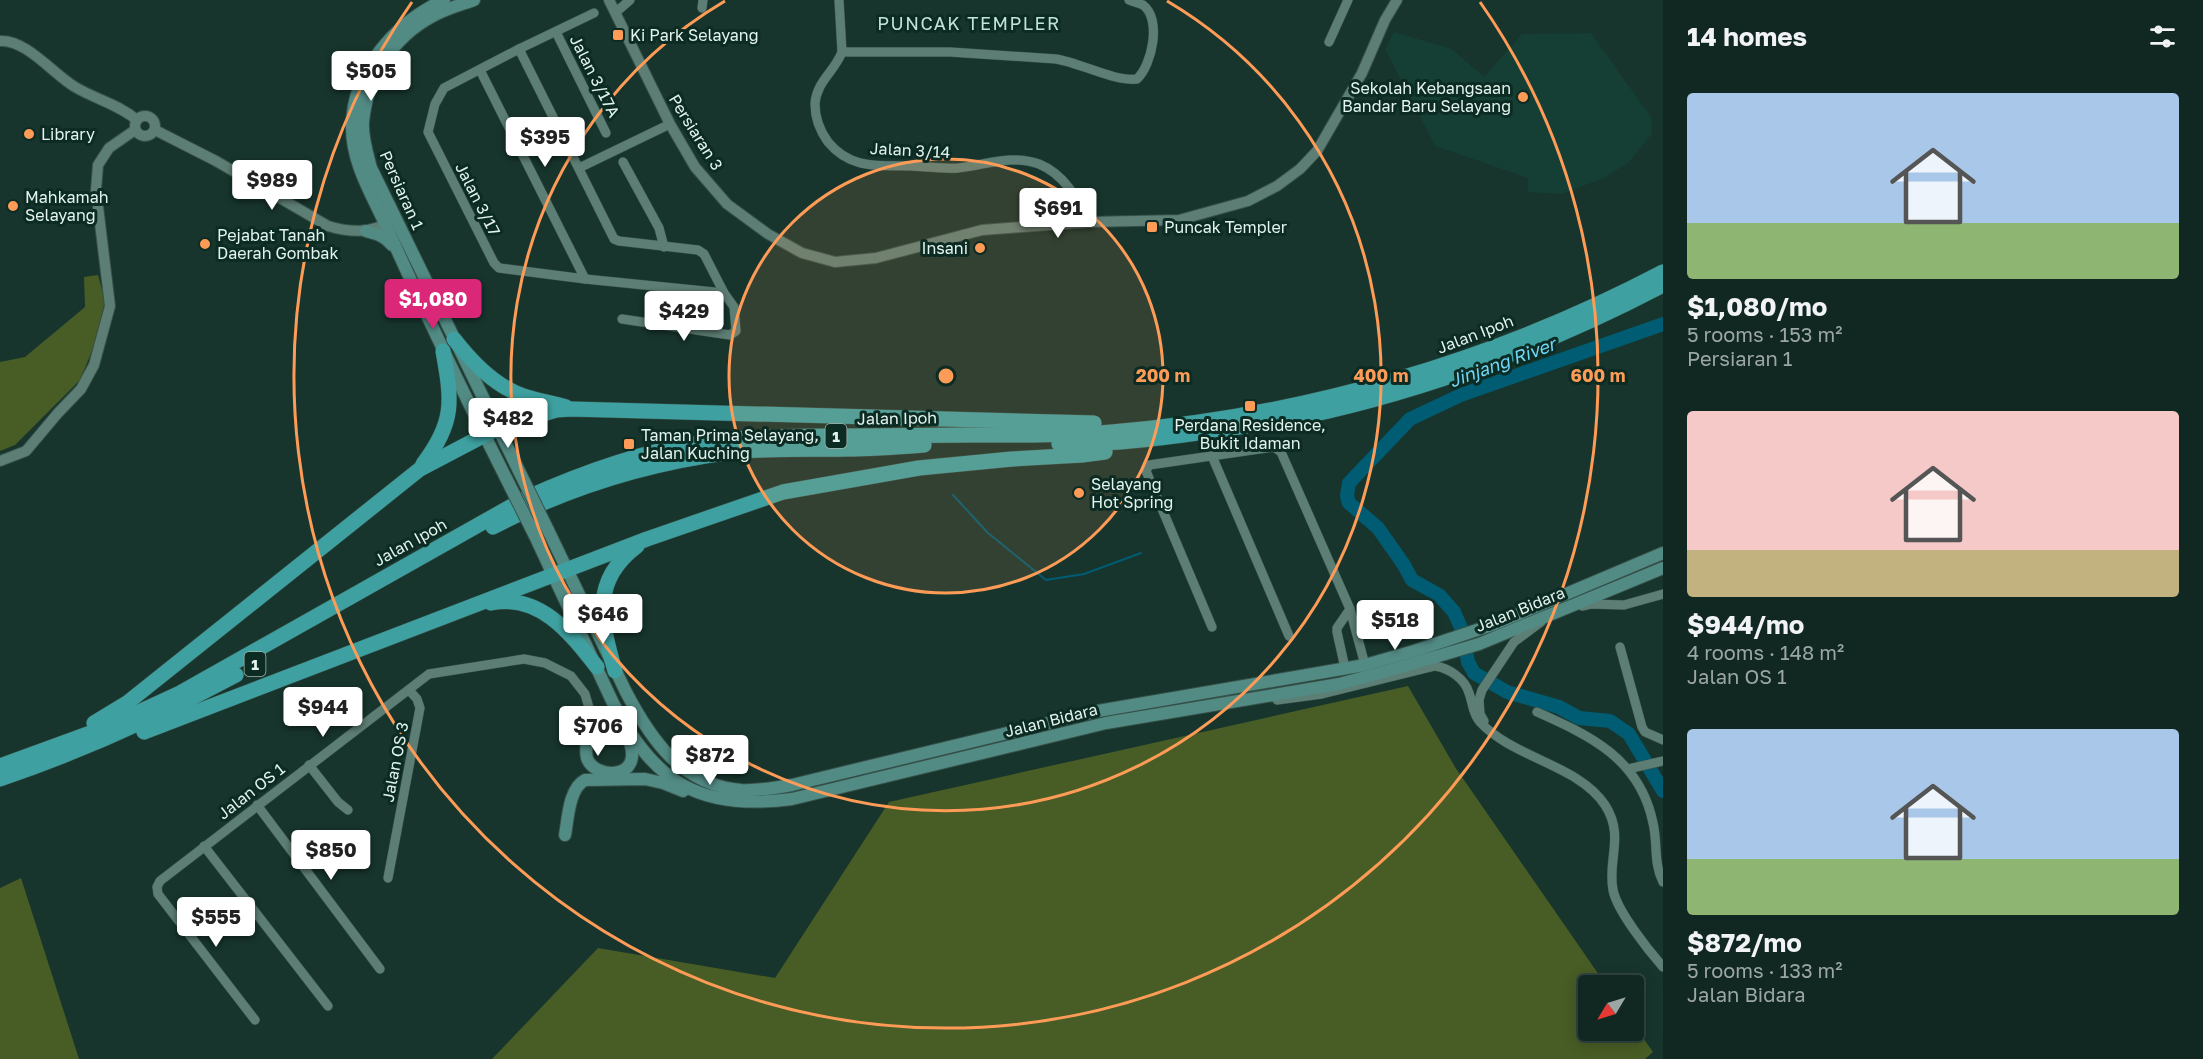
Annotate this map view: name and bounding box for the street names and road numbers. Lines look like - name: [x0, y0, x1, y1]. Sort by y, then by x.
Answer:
- street label: Jalan 3/17A: [566, 31, 624, 121]
- street label: Persiaran 3: [665, 90, 727, 174]
- street label: Jalan 3/14: [869, 138, 951, 162]
- street label: Persiaran 1: [376, 147, 428, 233]
- street label: Jalan 3/17: [451, 159, 505, 239]
- street label: Jalan Ipoh: [1434, 310, 1516, 358]
- street label: Jalan Ipoh: [857, 407, 937, 429]
- road number: 1: [826, 424, 846, 448]
- street label: Jalan Ipoh: [370, 514, 450, 570]
- street label: Jalan Bidara: [1472, 582, 1568, 636]
- road number: 1: [244, 652, 266, 676]
- street label: Jalan Bidara: [1003, 699, 1099, 741]
- street label: Jalan OS 3: [377, 720, 413, 804]
- street label: Jalan OS 1: [213, 758, 289, 823]

